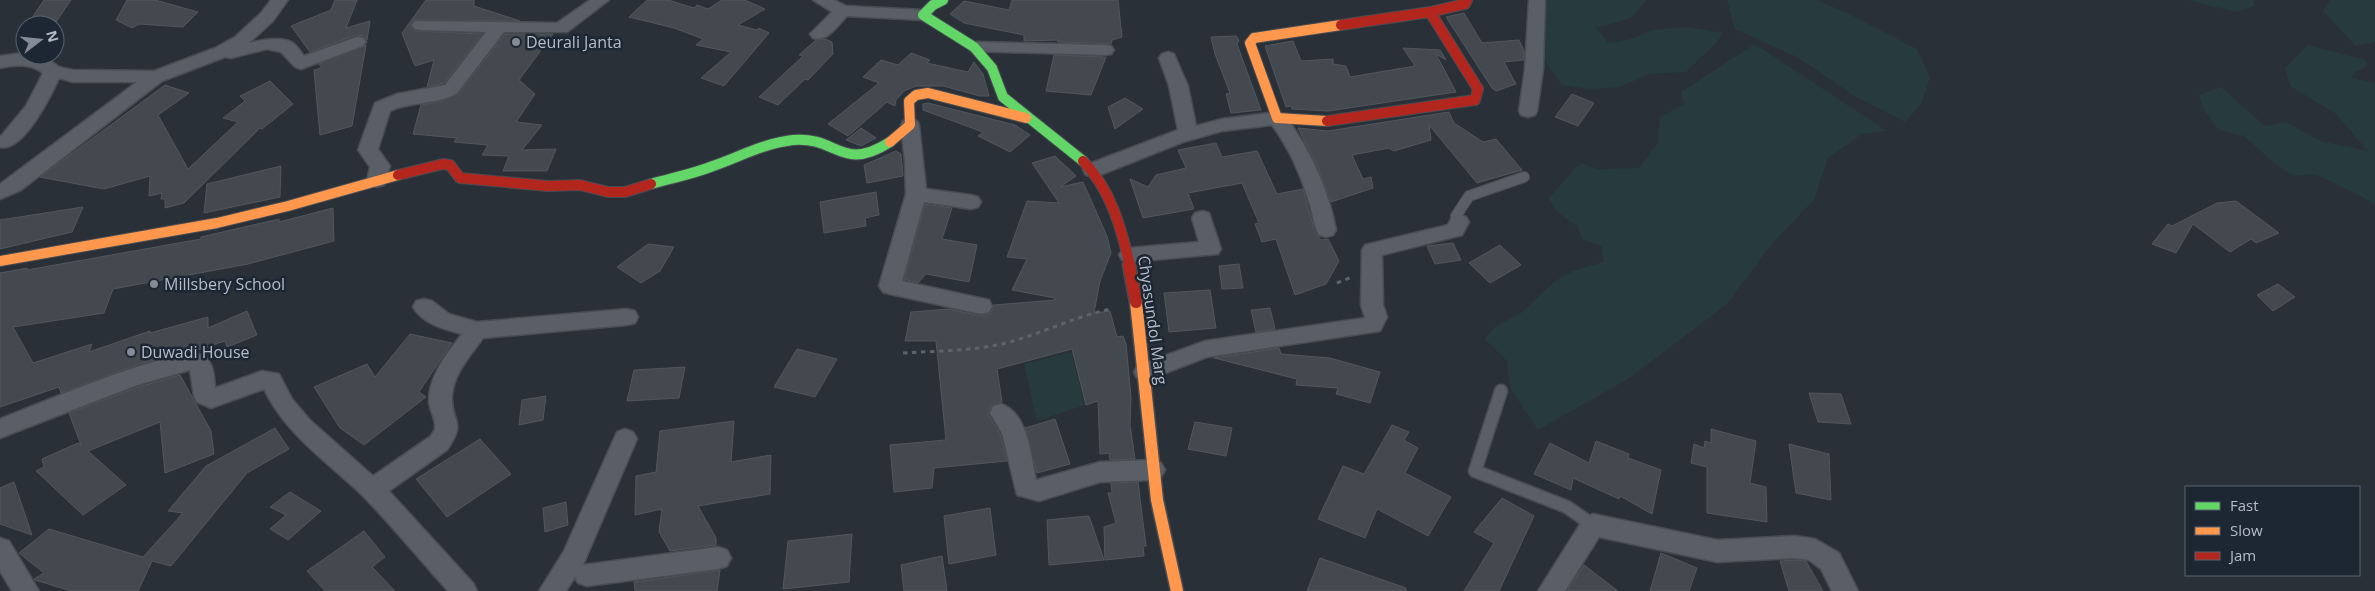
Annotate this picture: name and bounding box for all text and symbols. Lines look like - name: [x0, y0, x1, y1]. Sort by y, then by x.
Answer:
- north arrow: [15, 15, 65, 65]
- text: N: [42, 28, 64, 44]
- place label: Deurali Janta: [526, 31, 622, 53]
- marker: Deurali Janta: [510, 36, 522, 48]
- street label: Chyasundol Marg: [1133, 254, 1173, 386]
- place label: Millsbery School: [164, 273, 285, 295]
- marker: Millsbery School: [148, 278, 160, 290]
- place label: Duwadi House: [141, 341, 250, 363]
- marker: Duwadi House: [125, 346, 137, 358]
- legend: [2185, 486, 2360, 576]
- text: Fast: [2230, 495, 2259, 515]
- text: Slow: [2230, 520, 2263, 540]
- text: Jam: [2228, 545, 2256, 565]

